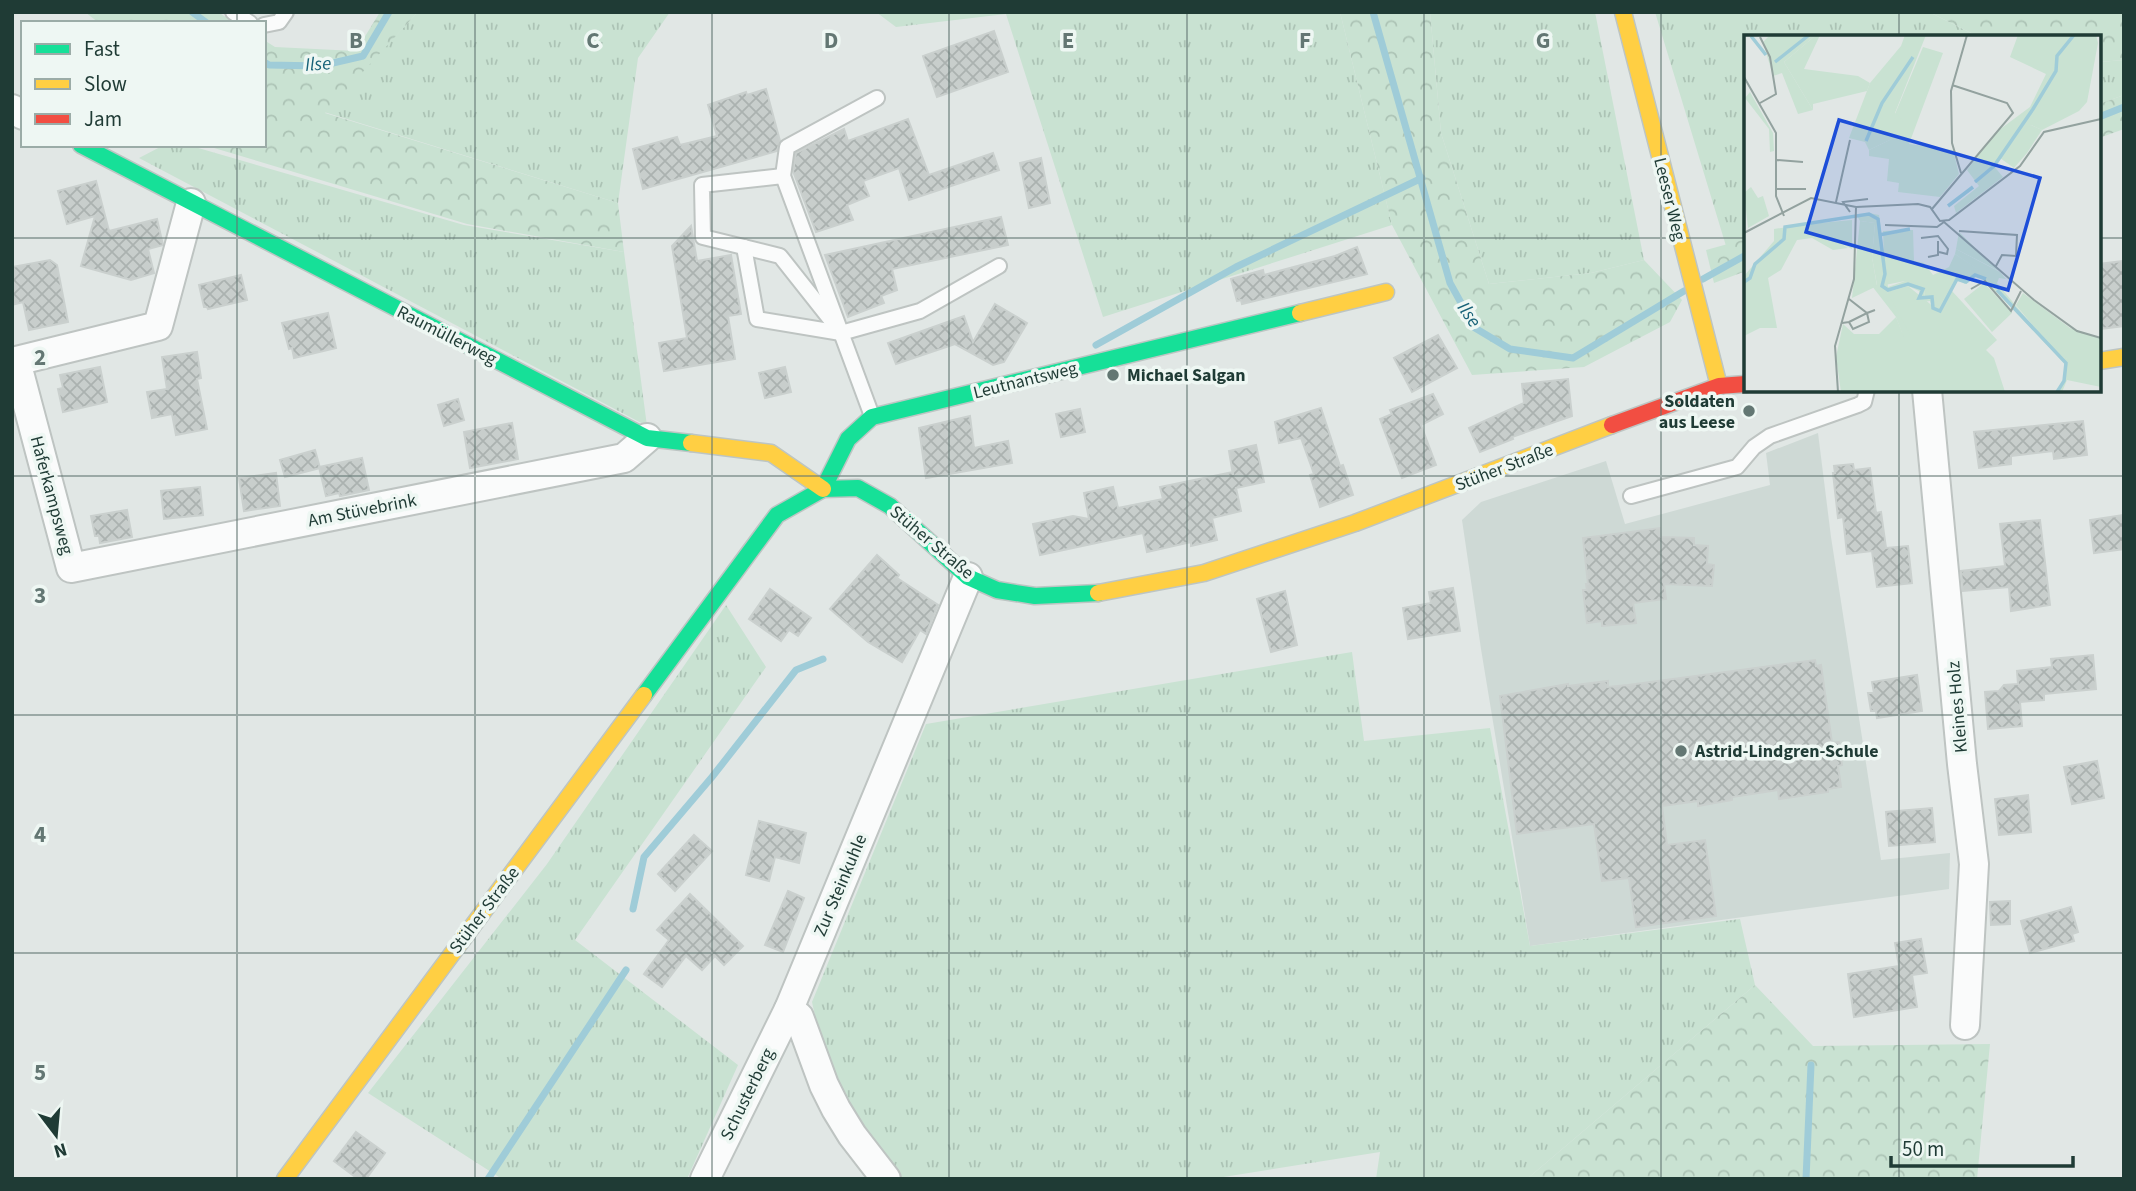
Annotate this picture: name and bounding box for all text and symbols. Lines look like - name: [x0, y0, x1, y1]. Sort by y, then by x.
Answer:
- legend: [21, 21, 266, 147]
- text: B: [349, 24, 363, 57]
- text: C: [586, 24, 600, 57]
- text: D: [824, 24, 838, 57]
- text: E: [1062, 24, 1074, 57]
- text: F: [1299, 24, 1311, 57]
- text: G: [1536, 24, 1550, 57]
- text: Fast: [84, 34, 120, 64]
- inset map: [1744, 35, 2101, 392]
- water label: Ilse: [304, 50, 332, 79]
- text: Slow: [84, 69, 127, 99]
- text: Jam: [84, 104, 122, 134]
- street label: Leeser Weg: [1647, 155, 1692, 243]
- water label: Ilse: [1450, 296, 1487, 333]
- street label: Raumüllerweg: [392, 300, 501, 371]
- text: 2: [34, 341, 46, 374]
- street label: Leutnantsweg: [971, 356, 1080, 405]
- place label: Michael Salgan: [1127, 363, 1246, 388]
- marker: Michael Salgan: [1105, 367, 1121, 383]
- place label: Soldaten aus Leese: [1659, 389, 1735, 435]
- marker: Soldaten aus Leese: [1741, 403, 1757, 419]
- street label: Haferkampsweg: [24, 433, 79, 557]
- street label: Stüher Straße: [1452, 437, 1557, 498]
- street label: Am Stüvebrink: [306, 488, 419, 533]
- street label: Stüher Straße: [884, 500, 979, 585]
- text: 3: [34, 579, 46, 612]
- street label: Kleines Holz: [1941, 660, 1974, 754]
- place label: Astrid-Lindgren-Schule: [1694, 739, 1879, 764]
- marker: Astrid-Lindgren-Schule: [1673, 743, 1689, 759]
- text: 4: [34, 818, 46, 851]
- street label: Zur Steinkuhle: [808, 830, 873, 940]
- street label: Stüher Straße: [443, 862, 525, 959]
- street label: Schusterberg: [714, 1044, 781, 1144]
- text: 5: [34, 1056, 46, 1089]
- north arrow: [21, 1100, 91, 1170]
- scale bar: [1891, 1124, 2073, 1168]
- text: 50 m: [1902, 1134, 1944, 1164]
- text: N: [50, 1135, 70, 1165]

